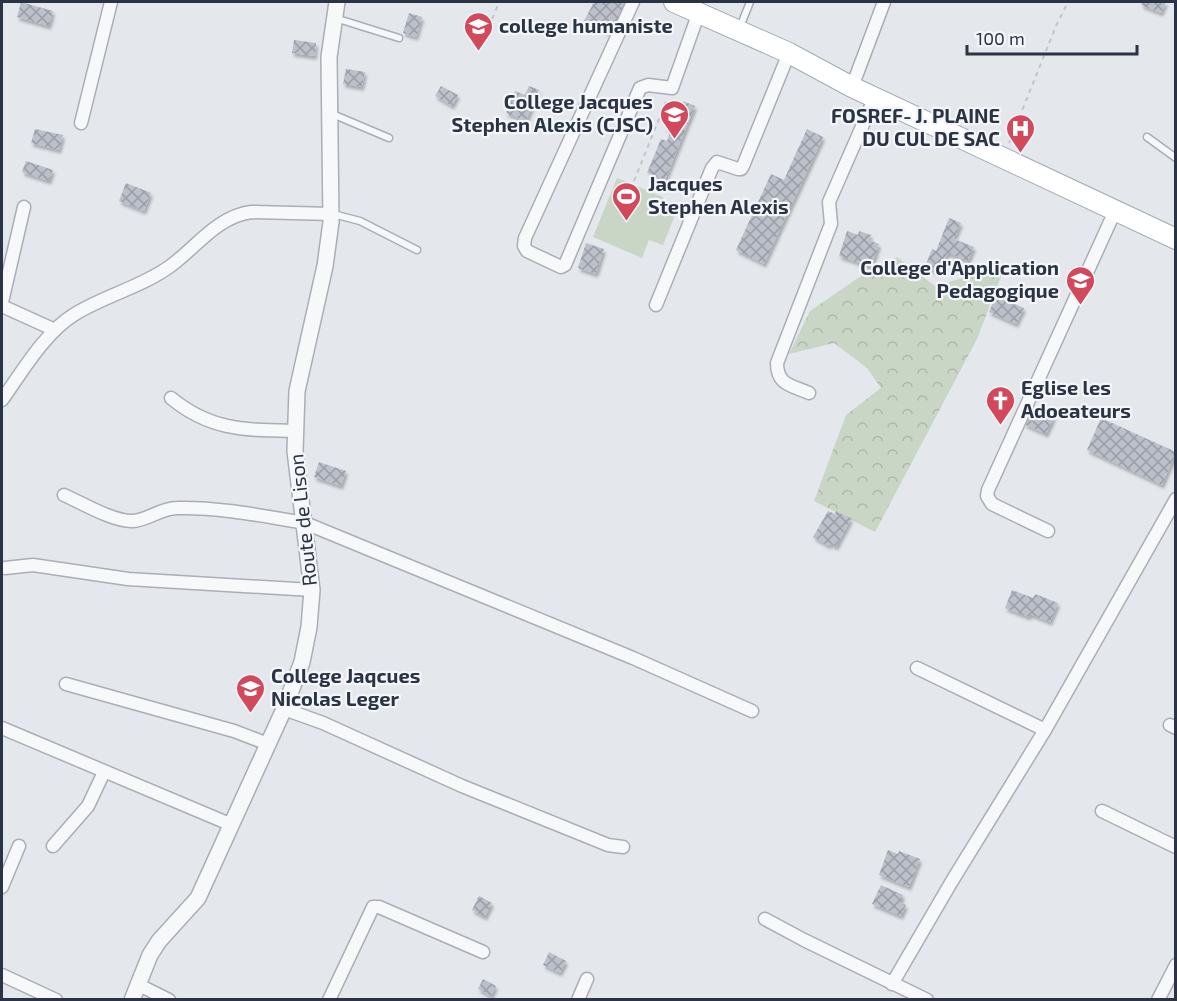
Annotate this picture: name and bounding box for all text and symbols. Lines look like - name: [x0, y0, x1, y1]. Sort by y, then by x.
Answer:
- school or university icon: college humaniste: [462, 10, 494, 52]
- place label: college humaniste: [499, 13, 673, 37]
- scale bar: [967, 18, 1136, 56]
- text: 100 m: [976, 27, 1025, 49]
- place label: College Jacques Stephen Alexis (CJSC): [452, 89, 653, 136]
- school or university icon: College Jacques Stephen Alexis (CJSC): [658, 98, 690, 140]
- place label: FOSREF- J. PLAINE DU CUL DE SAC: [831, 103, 1000, 150]
- hospital icon: FOSREF- J. PLAINE DU CUL DE SAC: [1005, 112, 1037, 154]
- place label: Jacques Stephen Alexis: [648, 171, 789, 218]
- sports icon: Jacques Stephen Alexis: [611, 180, 643, 222]
- place label: College d'Application Pedagogique: [860, 255, 1059, 302]
- school or university icon: College d'Application Pedagogique: [1064, 264, 1096, 306]
- place label: Eglise les Adoeateurs: [1021, 375, 1131, 422]
- church icon: Eglise les Adoeateurs: [984, 384, 1016, 426]
- street label: Route de Lison: [283, 453, 321, 587]
- place label: College Jaqcues Nicolas Leger: [271, 663, 420, 710]
- school or university icon: College Jaqcues Nicolas Leger: [234, 672, 266, 714]

